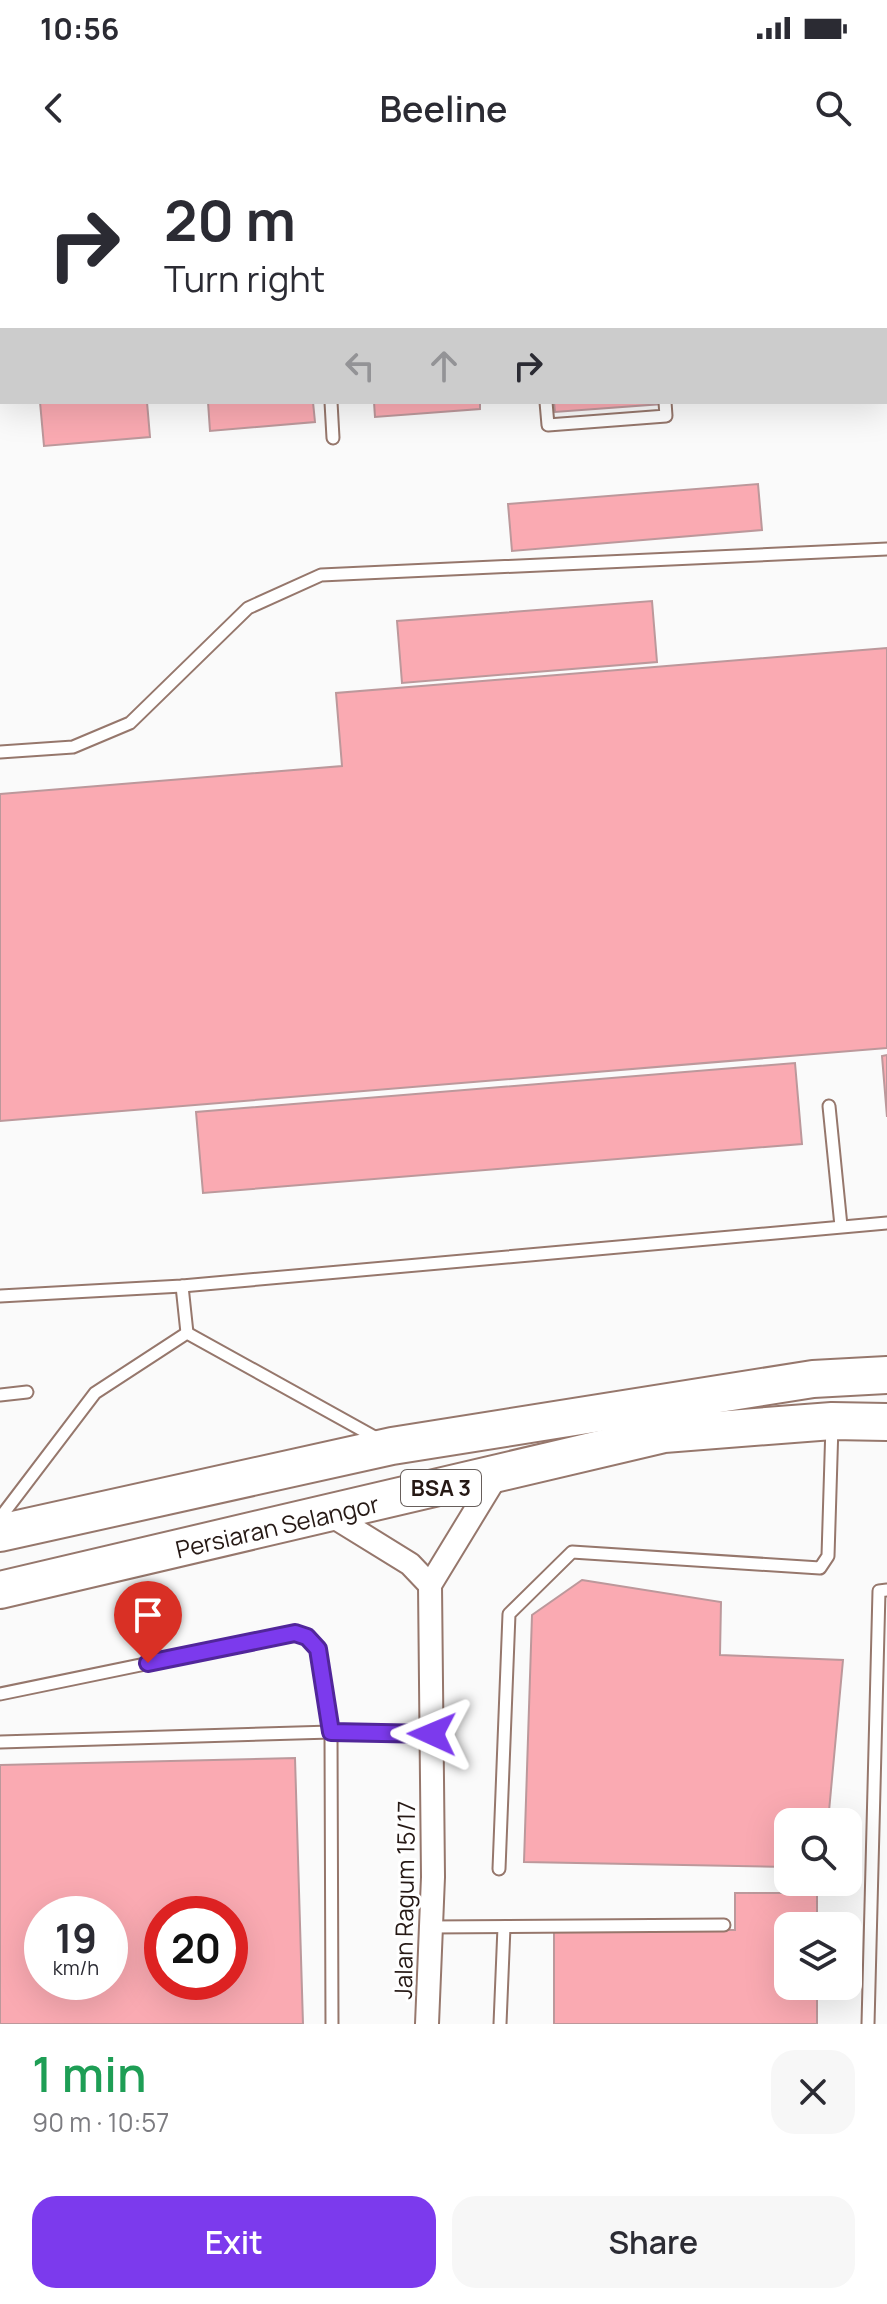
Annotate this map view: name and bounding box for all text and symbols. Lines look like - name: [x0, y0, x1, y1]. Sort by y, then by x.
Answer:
- text: 10:56: [40, 8, 119, 49]
- text: Beeline: [380, 84, 507, 133]
- icon: back: [32, 86, 76, 130]
- icon: search: [811, 86, 855, 130]
- text: 20 m: [164, 181, 296, 258]
- icon: right: [32, 192, 136, 296]
- text: Turn right: [164, 254, 325, 303]
- icon: left: [338, 344, 382, 388]
- icon: ahead: [422, 344, 466, 388]
- icon: right: [506, 344, 550, 388]
- road number: BSA 3: [401, 1470, 481, 1506]
- street label: Persiaran Selangor: [172, 1486, 382, 1565]
- pin: [114, 1581, 182, 1663]
- icon: arrive: [126, 1593, 170, 1637]
- position arrow: [390, 1692, 474, 1776]
- street label: Jalan Ragum 15/17: [386, 1800, 422, 2000]
- map controls: [774, 1808, 862, 2000]
- button: search: [774, 1808, 862, 1896]
- speed limit sign: 20: [144, 1896, 248, 2000]
- text: 19: [55, 1910, 97, 1965]
- button: layers: [774, 1912, 862, 2000]
- text: km/h: [53, 1954, 99, 1981]
- text: 1 min: [32, 2041, 146, 2106]
- button: close: [771, 2050, 855, 2134]
- text: 90 m · 10:57: [32, 2104, 169, 2140]
- button: Exit: [32, 2196, 436, 2288]
- button: Share: [452, 2196, 855, 2288]

